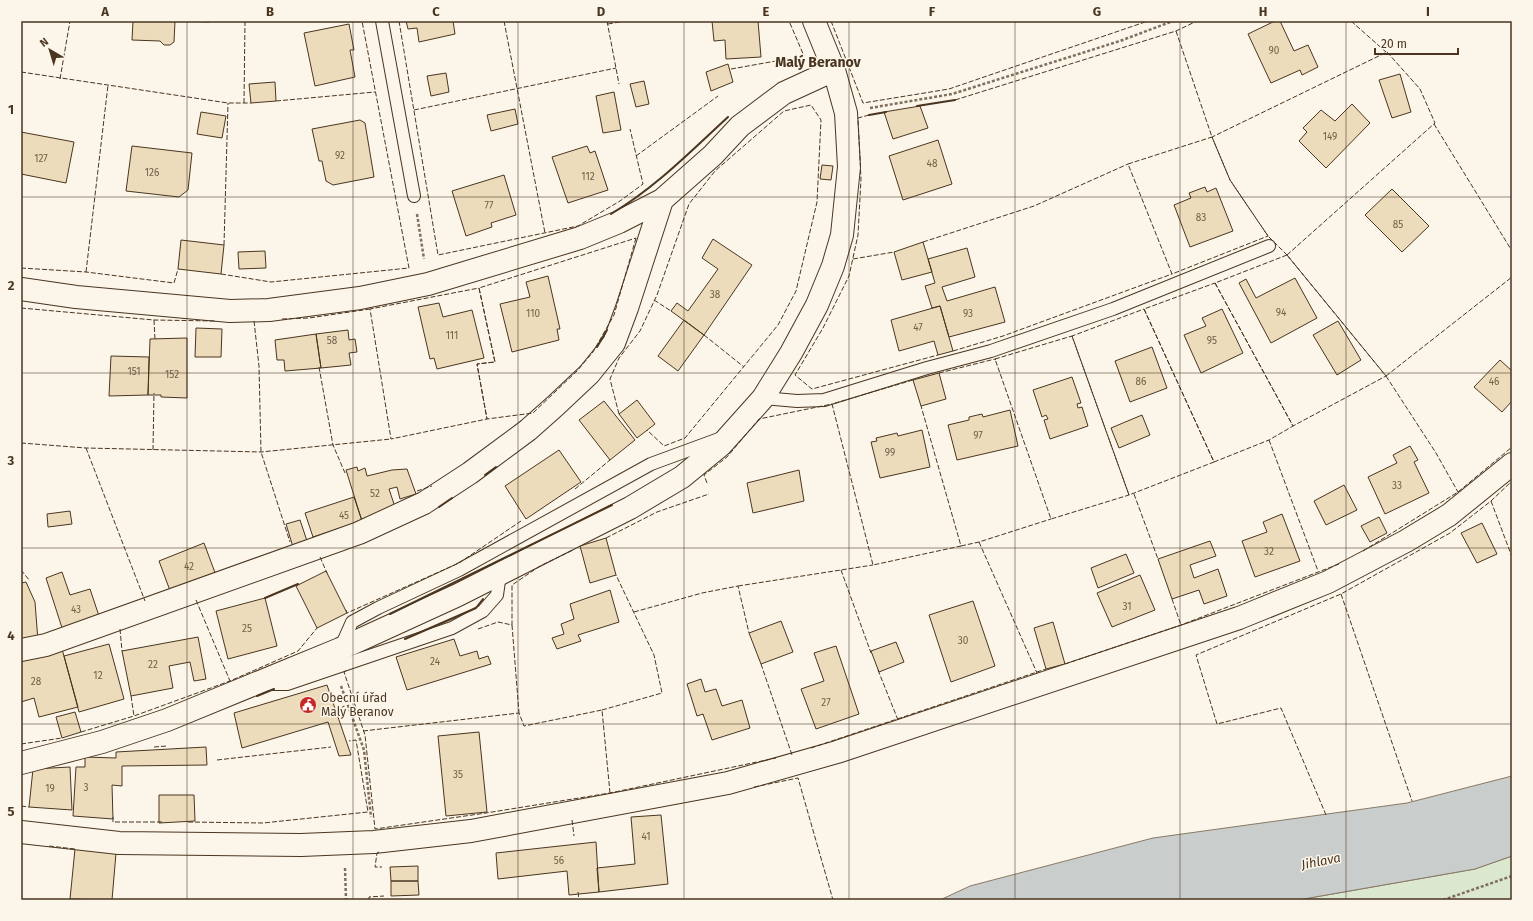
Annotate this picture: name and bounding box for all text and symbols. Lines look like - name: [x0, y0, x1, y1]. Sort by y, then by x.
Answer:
- text: A: [100, 4, 109, 19]
- text: B: [266, 4, 274, 19]
- text: C: [432, 4, 440, 19]
- text: D: [597, 4, 606, 19]
- text: E: [763, 4, 770, 19]
- text: F: [929, 4, 936, 19]
- text: G: [1093, 4, 1101, 19]
- text: H: [1259, 4, 1267, 19]
- text: I: [1426, 4, 1430, 19]
- north arrow: [30, 30, 70, 70]
- scale bar: [1375, 30, 1458, 56]
- text: N: [37, 35, 51, 50]
- text: 20 m: [1381, 37, 1407, 51]
- house number: 90: [1269, 45, 1280, 57]
- district label: Malý Beranov: [775, 54, 862, 71]
- text: 1: [8, 102, 14, 117]
- house number: 149: [1323, 131, 1337, 143]
- house number: 92: [335, 150, 345, 162]
- house number: 127: [34, 153, 48, 165]
- house number: 48: [927, 158, 938, 170]
- house number: 126: [145, 167, 159, 179]
- house number: 112: [581, 171, 595, 183]
- house number: 77: [485, 200, 494, 212]
- house number: 83: [1196, 212, 1206, 224]
- house number: 85: [1393, 219, 1403, 231]
- text: 2: [8, 278, 15, 293]
- house number: 38: [710, 289, 721, 301]
- house number: 94: [1276, 307, 1287, 319]
- house number: 110: [526, 308, 540, 320]
- house number: 93: [963, 308, 973, 320]
- house number: 47: [913, 322, 923, 334]
- house number: 111: [446, 330, 458, 342]
- house number: 58: [327, 335, 338, 347]
- house number: 95: [1207, 335, 1217, 347]
- house number: 151: [127, 366, 141, 378]
- house number: 152: [165, 369, 179, 381]
- house number: 86: [1136, 376, 1146, 388]
- house number: 46: [1489, 376, 1499, 388]
- house number: 97: [973, 430, 983, 442]
- house number: 99: [885, 447, 895, 459]
- text: 3: [7, 453, 15, 468]
- house number: 33: [1392, 480, 1402, 492]
- house number: 52: [370, 488, 380, 500]
- house number: 45: [339, 510, 349, 522]
- house number: 32: [1264, 546, 1274, 558]
- house number: 42: [184, 561, 194, 573]
- house number: 31: [1122, 601, 1132, 613]
- house number: 43: [71, 604, 81, 616]
- house number: 25: [242, 623, 252, 635]
- text: 4: [7, 628, 15, 643]
- house number: 30: [958, 635, 969, 647]
- house number: 24: [430, 656, 441, 668]
- house number: 22: [148, 659, 158, 671]
- house number: 12: [93, 670, 103, 682]
- house number: 28: [31, 676, 42, 688]
- place label: Obecní úřad Malý Beranov: [321, 691, 394, 719]
- public building icon: Obecní úřad Malý Beranov: [298, 695, 318, 715]
- house number: 27: [821, 697, 831, 709]
- house number: 35: [453, 769, 463, 781]
- house number: 3: [84, 782, 89, 794]
- house number: 19: [45, 783, 55, 795]
- text: 5: [8, 804, 15, 819]
- house number: 41: [641, 831, 651, 843]
- water label: Jihlava: [1299, 850, 1342, 872]
- house number: 56: [554, 855, 564, 867]

